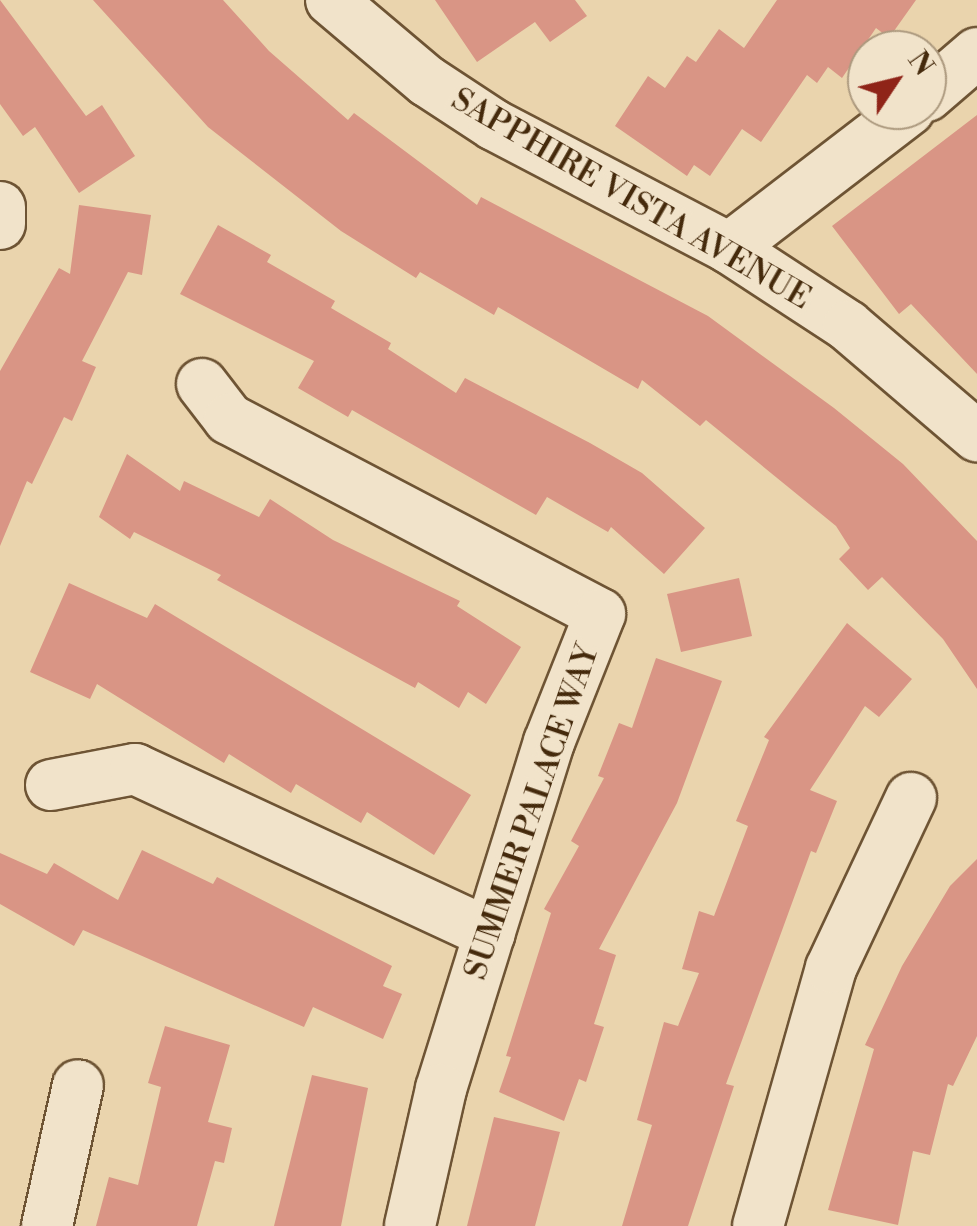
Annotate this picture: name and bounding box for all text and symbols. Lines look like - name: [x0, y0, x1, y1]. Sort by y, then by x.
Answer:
- north arrow: [847, 30, 947, 130]
- text: N: [900, 45, 941, 83]
- street label: SAPPHIRE VISTA AVENUE: [445, 80, 817, 318]
- street label: SUMMER PALACE WAY: [457, 639, 607, 985]

